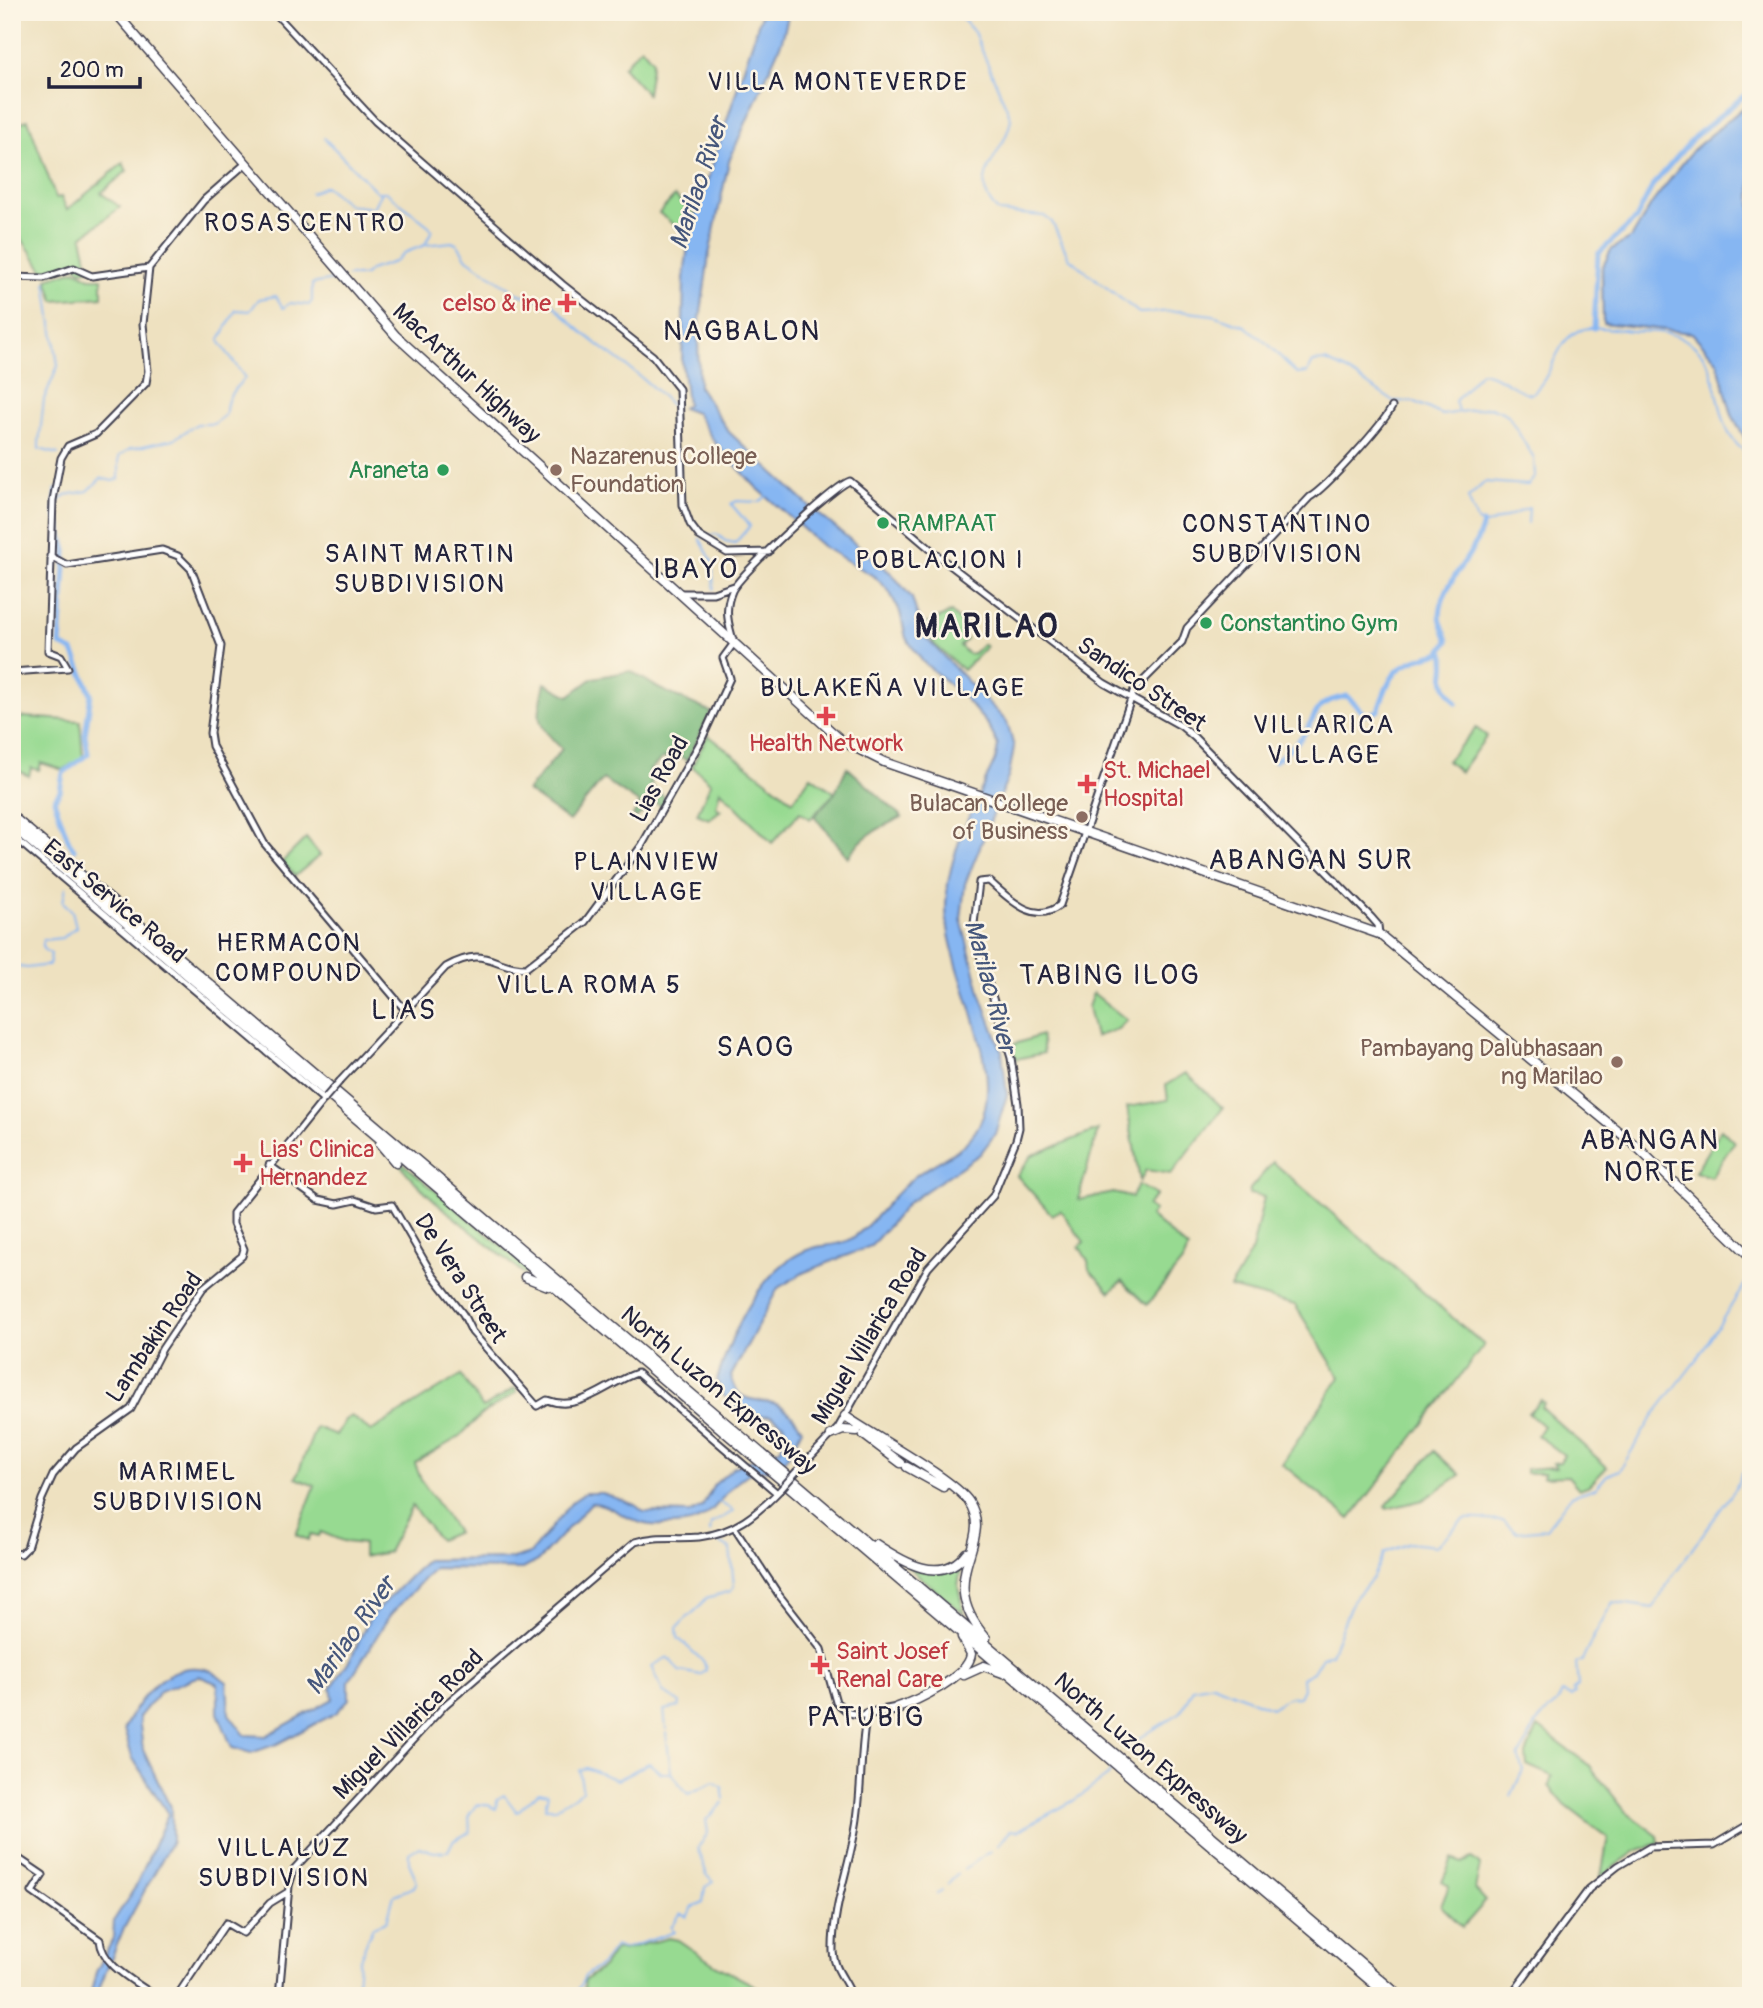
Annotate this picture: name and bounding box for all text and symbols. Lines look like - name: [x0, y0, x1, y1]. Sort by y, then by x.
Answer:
- scale bar: [49, 46, 140, 90]
- text: 200 m: [60, 57, 124, 84]
- district label: VILLA MONTEVERDE: [707, 66, 969, 98]
- water label: Marilao River: [663, 110, 736, 253]
- district label: ROSAS CENTRO: [204, 207, 406, 239]
- place label: celso & ine: [443, 289, 551, 318]
- marker: celso & ine: [557, 293, 577, 313]
- street label: MacArthur Highway: [386, 297, 547, 450]
- district label: NAGBALON: [663, 314, 821, 349]
- place label: Nazarenus College Foundation: [570, 442, 757, 499]
- place label: Araneta: [348, 456, 429, 485]
- marker: Araneta: [435, 462, 451, 478]
- marker: Nazarenus College Foundation: [548, 462, 564, 478]
- district label: CONSTANTINO SUBDIVISION: [1182, 508, 1372, 570]
- place label: RAMPAAT: [897, 509, 997, 538]
- marker: RAMPAAT: [875, 515, 891, 531]
- district label: SAINT MARTIN SUBDIVISION: [325, 538, 516, 600]
- district label: POBLACION I: [855, 544, 1025, 576]
- district label: IBAYO: [653, 552, 739, 587]
- district label: MARILAO: [915, 607, 1059, 647]
- place label: Constantino Gym: [1220, 609, 1398, 638]
- marker: Constantino Gym: [1198, 615, 1214, 631]
- street label: Sandico Street: [1072, 631, 1212, 738]
- district label: BULAKEÑA VILLAGE: [760, 672, 1026, 704]
- marker: Health Network: [816, 706, 836, 726]
- district label: VILLARICA VILLAGE: [1253, 709, 1395, 771]
- place label: Health Network: [749, 729, 903, 758]
- street label: Lias Road: [624, 731, 695, 828]
- place label: St. Michael Hospital: [1103, 756, 1211, 813]
- marker: St. Michael Hospital: [1077, 774, 1097, 794]
- place label: Bulacan College of Business: [909, 789, 1068, 846]
- marker: Bulacan College of Business: [1074, 809, 1090, 825]
- street label: East Service Road: [37, 833, 192, 970]
- district label: ABANGAN SUR: [1208, 843, 1414, 878]
- district label: PLAINVIEW VILLAGE: [573, 846, 721, 908]
- water label: Marilao River: [957, 916, 1024, 1060]
- district label: HERMACON COMPOUND: [215, 927, 363, 989]
- district label: TABING ILOG: [1019, 958, 1201, 993]
- district label: VILLA ROMA 5: [496, 969, 682, 1001]
- district label: LIAS: [371, 993, 437, 1028]
- district label: SAOG: [717, 1030, 795, 1065]
- place label: Pambayang Dalubhasaan ng Marilao: [1360, 1034, 1603, 1091]
- marker: Pambayang Dalubhasaan ng Marilao: [1609, 1054, 1625, 1070]
- district label: ABANGAN NORTE: [1580, 1123, 1720, 1190]
- place label: Lias' Clinica Hernandez: [259, 1135, 374, 1192]
- marker: Lias' Clinica Hernandez: [233, 1153, 253, 1173]
- street label: De Vera Street: [408, 1208, 513, 1349]
- street label: Miguel Villarica Road: [805, 1243, 934, 1430]
- street label: Lambakin Road: [100, 1266, 209, 1408]
- street label: North Luzon Expressway: [615, 1300, 823, 1481]
- district label: MARIMEL SUBDIVISION: [92, 1456, 264, 1518]
- water label: Marilao River: [298, 1567, 405, 1701]
- place label: Saint Josef Renal Care: [836, 1637, 950, 1694]
- street label: Miguel Villarica Road: [327, 1643, 490, 1806]
- marker: Saint Josef Renal Care: [810, 1655, 830, 1675]
- street label: North Luzon Expressway: [1048, 1666, 1253, 1850]
- district label: PATUBIG: [807, 1700, 925, 1735]
- district label: VILLALUZ SUBDIVISION: [198, 1832, 370, 1894]

